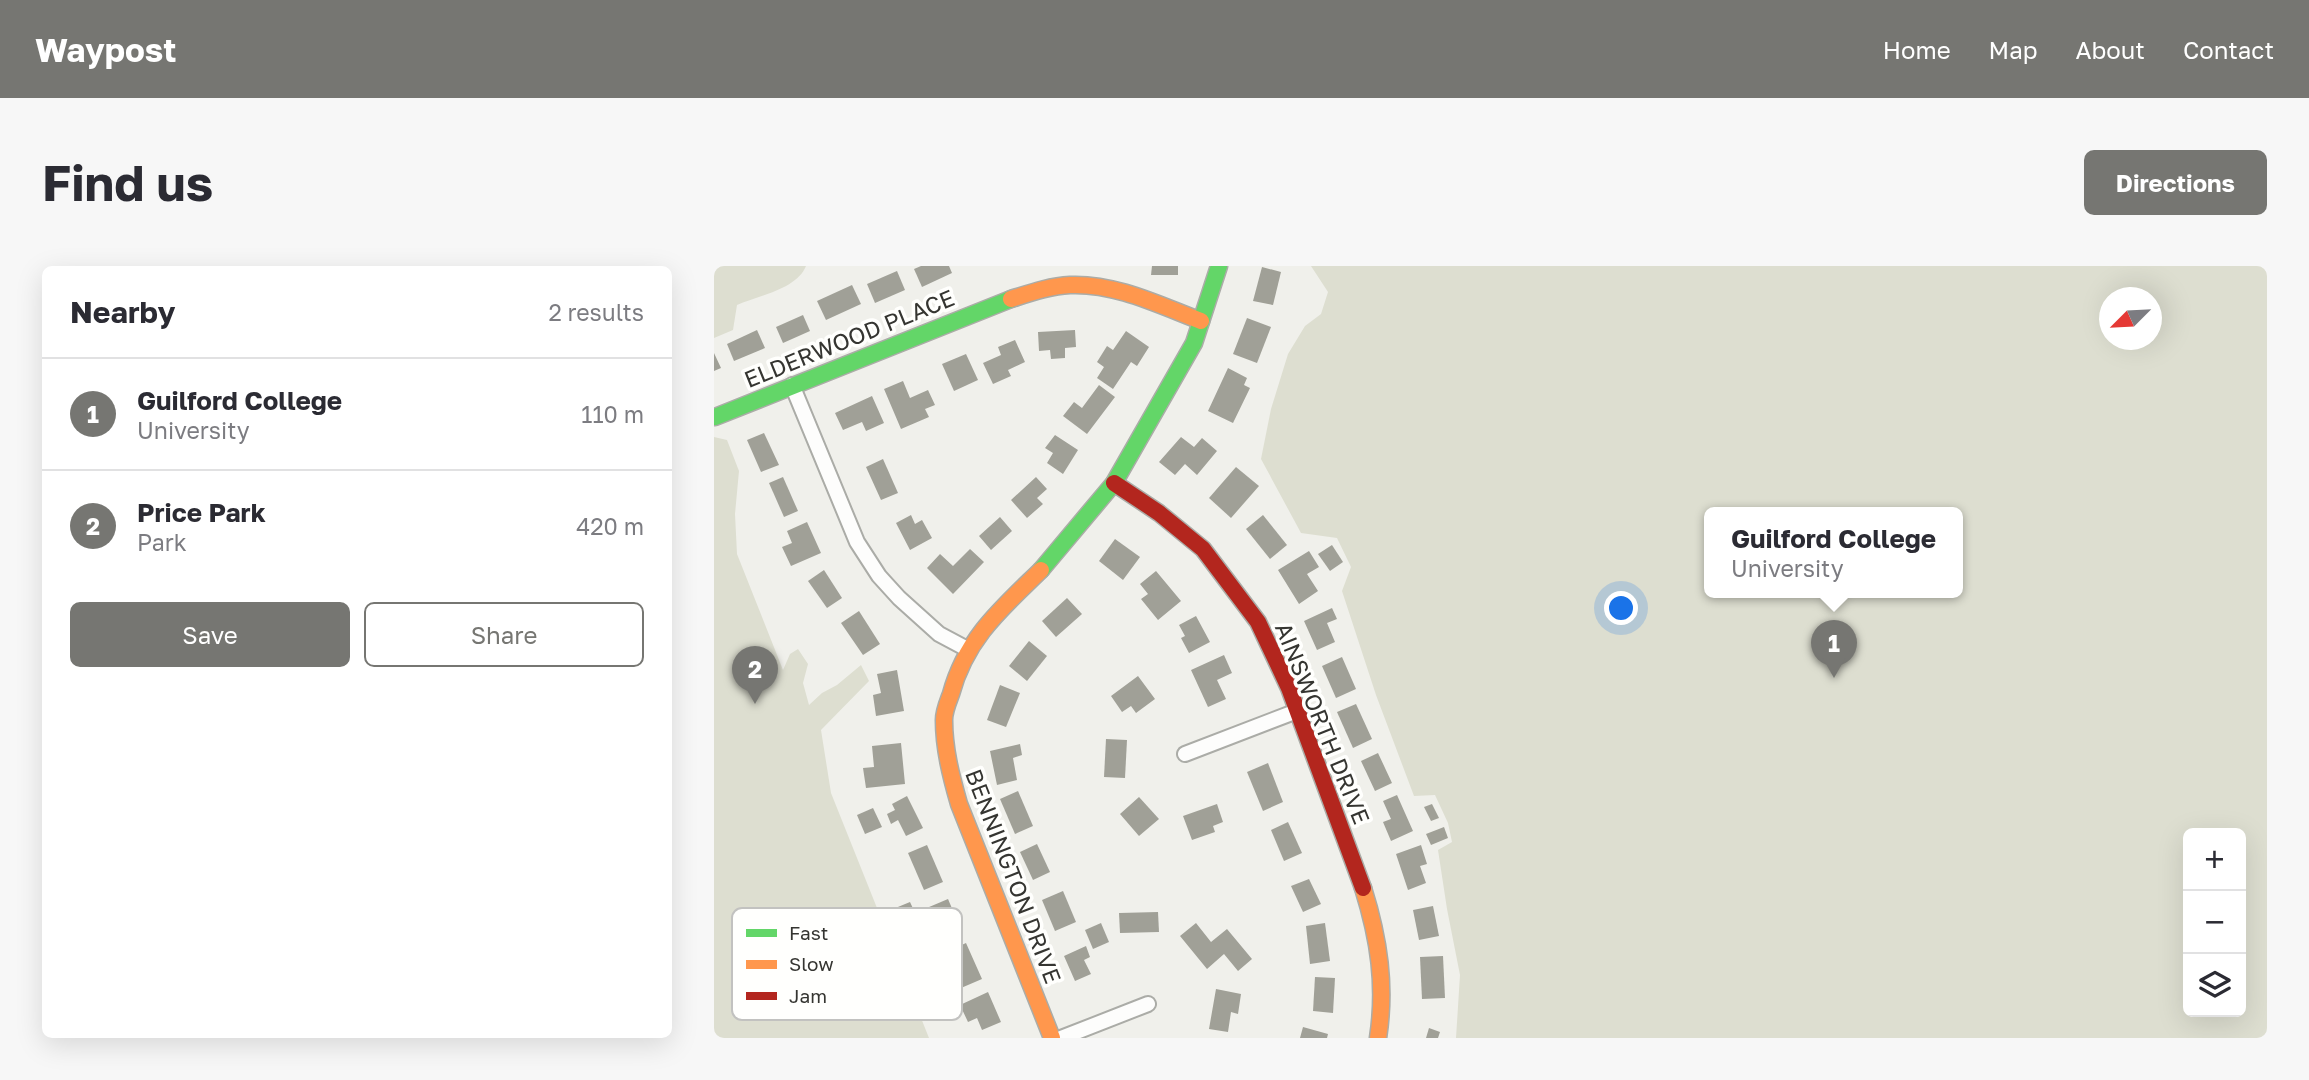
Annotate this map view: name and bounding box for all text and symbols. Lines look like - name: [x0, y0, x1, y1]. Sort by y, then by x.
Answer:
- text: Waypost: [35, 30, 176, 69]
- text: Home: [1883, 35, 1951, 64]
- text: Map: [1989, 35, 2038, 64]
- text: About: [2076, 35, 2145, 64]
- text: Contact: [2183, 35, 2274, 64]
- button: Directions: [2084, 150, 2267, 215]
- text: Find us: [42, 153, 213, 212]
- street label: ELDERWOOD PLACE: [740, 283, 958, 393]
- north arrow: [2099, 287, 2162, 350]
- text: Nearby: [70, 294, 175, 330]
- text: 2 results: [548, 298, 644, 326]
- text: Guilford College: [137, 385, 342, 416]
- text: 1: [87, 400, 99, 428]
- text: 110 m: [581, 400, 644, 428]
- text: University: [137, 416, 250, 444]
- text: Price Park: [137, 497, 266, 528]
- popup: [1704, 507, 1963, 598]
- text: 2: [86, 512, 100, 540]
- text: 420 m: [576, 512, 644, 540]
- text: Guilford College: [1731, 523, 1936, 554]
- text: Park: [137, 528, 187, 556]
- text: University: [1731, 554, 1844, 582]
- your location: [1604, 591, 1638, 625]
- button: Save: [70, 602, 350, 667]
- button: Share: [364, 602, 644, 667]
- street label: AINSWORTH DRIVE: [1270, 618, 1376, 828]
- pin: 1: [1811, 620, 1857, 678]
- pin: 2: [732, 646, 778, 704]
- street label: BENNINGTON DRIVE: [960, 765, 1068, 987]
- map controls: [2183, 828, 2246, 1017]
- button: +: [2183, 828, 2246, 891]
- button: −: [2183, 891, 2246, 954]
- legend: [732, 908, 962, 1020]
- text: Fast: [789, 921, 828, 944]
- text: Slow: [789, 952, 834, 975]
- button: layers: [2183, 954, 2246, 1017]
- text: Jam: [789, 984, 827, 1007]

